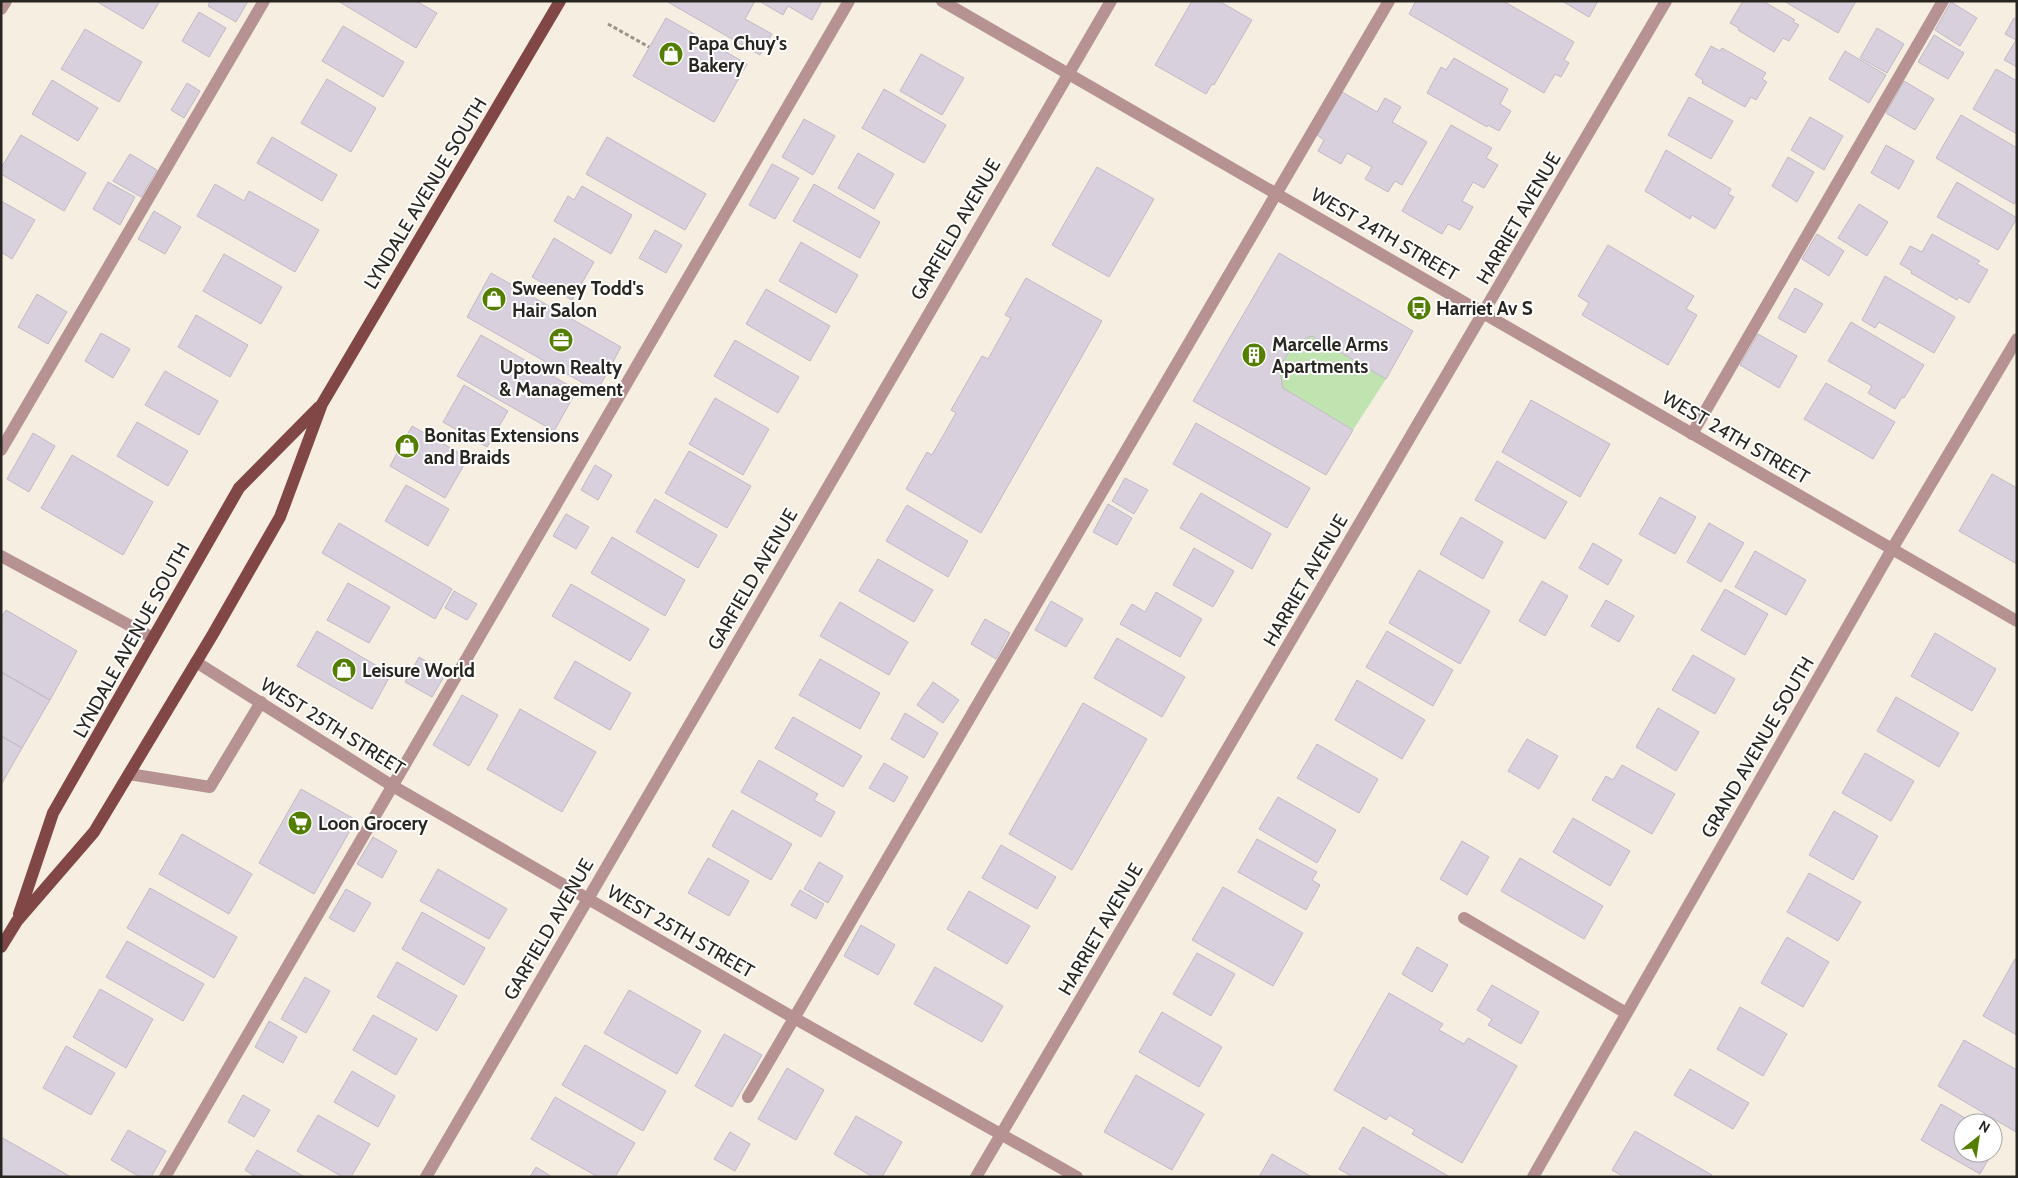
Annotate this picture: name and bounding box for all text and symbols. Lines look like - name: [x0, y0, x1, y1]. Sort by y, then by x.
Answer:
- place label: Papa Chuy's Bakery: [688, 32, 787, 77]
- shop icon: Papa Chuy's Bakery: [658, 41, 684, 67]
- street label: LYNDALE AVENUE SOUTH: [359, 93, 492, 293]
- street label: HARRIET AVENUE: [1471, 148, 1565, 288]
- street label: GARFIELD AVENUE: [906, 154, 1005, 304]
- street label: WEST 24TH STREET: [1307, 183, 1463, 286]
- place label: Sweeney Todd's Hair Salon: [512, 277, 644, 322]
- shop icon: Sweeney Todd's Hair Salon: [481, 286, 507, 312]
- bus stop icon: Harriet Av S: [1406, 295, 1432, 321]
- place label: Harriet Av S: [1436, 297, 1533, 320]
- office icon: Uptown Realty & Management: [548, 327, 574, 353]
- place label: Marcelle Arms Apartments: [1272, 333, 1388, 378]
- building icon: Marcelle Arms Apartments: [1241, 342, 1267, 368]
- place label: Uptown Realty & Management: [499, 356, 623, 401]
- street label: WEST 24TH STREET: [1658, 386, 1814, 489]
- place label: Bonitas Extensions and Braids: [424, 424, 579, 469]
- shop icon: Bonitas Extensions and Braids: [394, 433, 420, 459]
- street label: GARFIELD AVENUE: [703, 504, 802, 654]
- street label: HARRIET AVENUE: [1258, 510, 1352, 650]
- street label: LYNDALE AVENUE SOUTH: [68, 539, 195, 742]
- street label: GRAND AVENUE SOUTH: [1696, 653, 1819, 842]
- shop icon: Leisure World: [331, 657, 357, 683]
- place label: Leisure World: [362, 659, 475, 682]
- street label: WEST 25TH STREET: [256, 673, 409, 780]
- supermarket icon: Loon Grocery: [287, 810, 313, 836]
- place label: Loon Grocery: [318, 812, 429, 835]
- street label: GARFIELD AVENUE: [499, 854, 598, 1004]
- street label: HARRIET AVENUE: [1053, 859, 1147, 999]
- street label: WEST 25TH STREET: [603, 880, 758, 983]
- north arrow: [1953, 1113, 2003, 1163]
- text: N: [1976, 1116, 1993, 1137]

